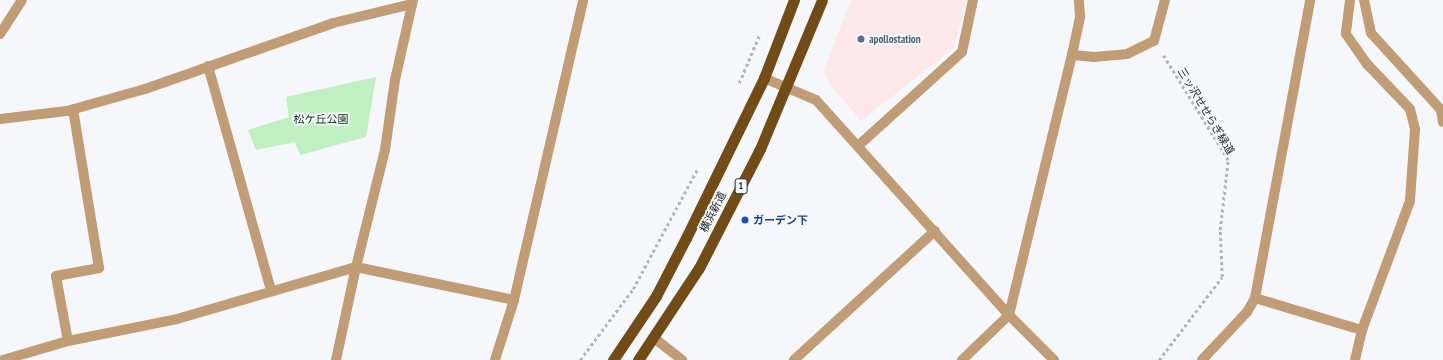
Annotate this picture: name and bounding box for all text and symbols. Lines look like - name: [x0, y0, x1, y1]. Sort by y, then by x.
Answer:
- place label: apollostation: [869, 32, 921, 46]
- marker: apollostation: [856, 34, 866, 44]
- street label: 三ッ沢せせらぎ緑道: [1175, 65, 1237, 157]
- park label: 松ケ丘公園: [294, 112, 348, 126]
- road number: 1: [734, 178, 748, 194]
- street label: 横浜新道: [697, 189, 729, 235]
- place label: ガーデン下: [753, 213, 808, 227]
- marker: ガーデン下: [740, 215, 750, 225]

